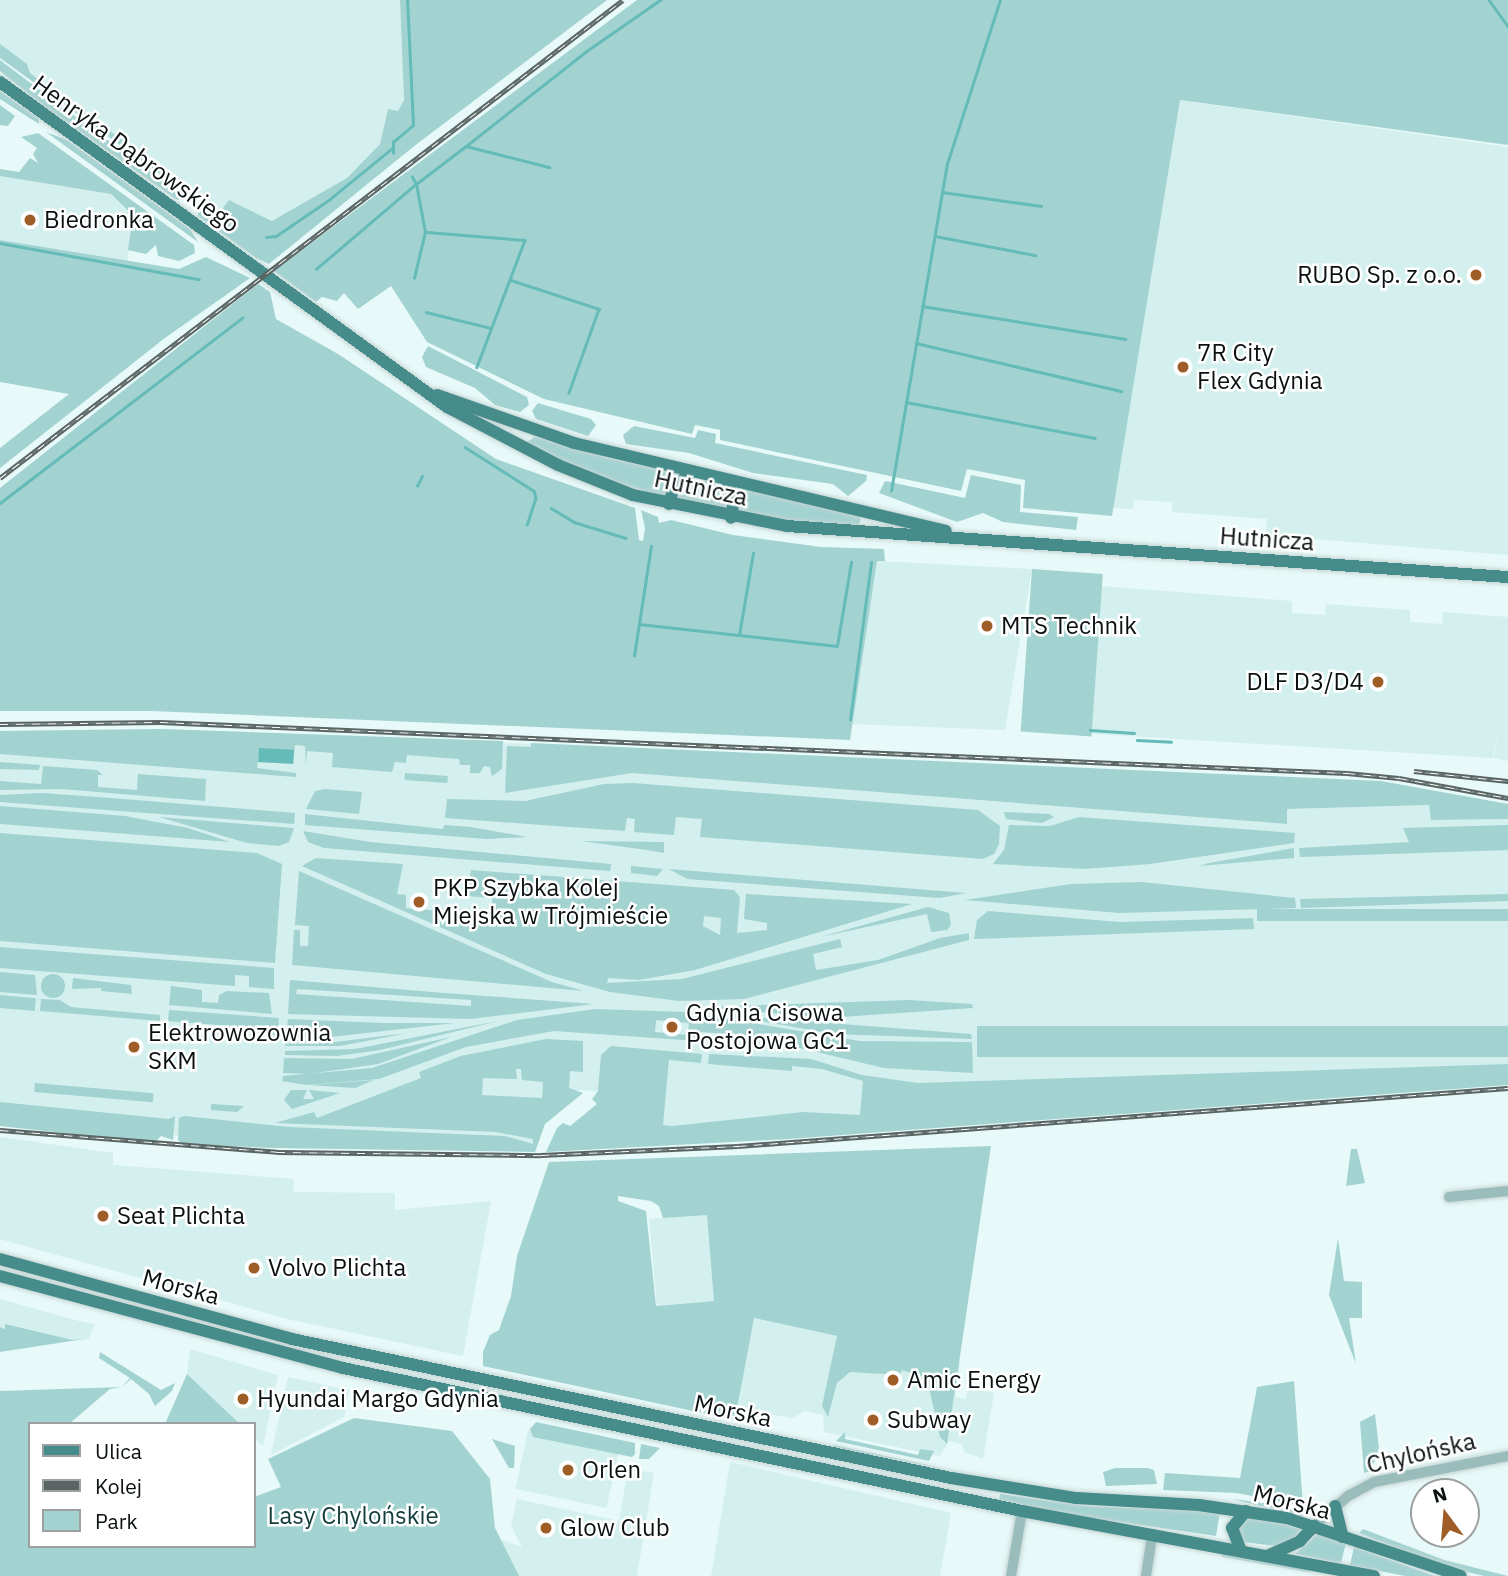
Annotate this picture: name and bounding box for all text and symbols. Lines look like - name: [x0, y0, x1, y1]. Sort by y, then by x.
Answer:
- street label: Henryka Dąbrowskiego: [27, 69, 245, 239]
- place label: Biedronka: [44, 206, 154, 234]
- marker: Biedronka: [22, 212, 38, 228]
- place label: RUBO Sp. z o.o.: [1297, 261, 1462, 289]
- marker: RUBO Sp. z o.o.: [1468, 267, 1484, 283]
- place label: 7R City Flex Gdynia: [1197, 339, 1323, 395]
- marker: 7R City Flex Gdynia: [1175, 359, 1191, 375]
- street label: Hutnicza: [652, 464, 750, 512]
- street label: Hutnicza: [1219, 521, 1315, 557]
- place label: MTS Technik: [1001, 612, 1137, 640]
- marker: MTS Technik: [979, 618, 995, 634]
- place label: DLF D3/D4: [1247, 668, 1364, 696]
- marker: DLF D3/D4: [1370, 674, 1386, 690]
- place label: PKP Szybka Kolej Miejska w Trójmieście: [433, 874, 668, 930]
- marker: PKP Szybka Kolej Miejska w Trójmieście: [411, 894, 427, 910]
- place label: Gdynia Cisowa Postojowa GC1: [686, 999, 849, 1055]
- place label: Elektrowozownia SKM: [148, 1019, 331, 1075]
- marker: Gdynia Cisowa Postojowa GC1: [664, 1019, 680, 1035]
- marker: Elektrowozownia SKM: [126, 1039, 142, 1055]
- place label: Seat Plichta: [117, 1202, 245, 1230]
- marker: Seat Plichta: [95, 1208, 111, 1224]
- place label: Volvo Plichta: [268, 1254, 406, 1282]
- marker: Volvo Plichta: [246, 1260, 262, 1276]
- street label: Morska: [139, 1263, 223, 1311]
- place label: Amic Energy: [907, 1366, 1041, 1394]
- marker: Amic Energy: [885, 1372, 901, 1388]
- place label: Hyundai Margo Gdynia: [257, 1385, 499, 1413]
- street label: Morska: [691, 1389, 775, 1433]
- marker: Hyundai Margo Gdynia: [235, 1391, 251, 1407]
- place label: Subway: [887, 1406, 971, 1434]
- marker: Subway: [865, 1412, 881, 1428]
- legend: [28, 1422, 256, 1548]
- street label: Chylońska: [1364, 1426, 1478, 1480]
- text: Ulica: [95, 1437, 142, 1465]
- place label: Orlen: [582, 1456, 641, 1484]
- marker: Orlen: [560, 1462, 576, 1478]
- text: Kolej: [95, 1472, 142, 1500]
- street label: Morska: [1250, 1478, 1334, 1526]
- north arrow: [1410, 1478, 1480, 1548]
- text: N: [1430, 1481, 1450, 1508]
- park label: Lasy Chylońskie: [267, 1502, 439, 1530]
- text: Park: [95, 1507, 138, 1535]
- place label: Glow Club: [560, 1514, 670, 1542]
- marker: Glow Club: [538, 1520, 554, 1536]

